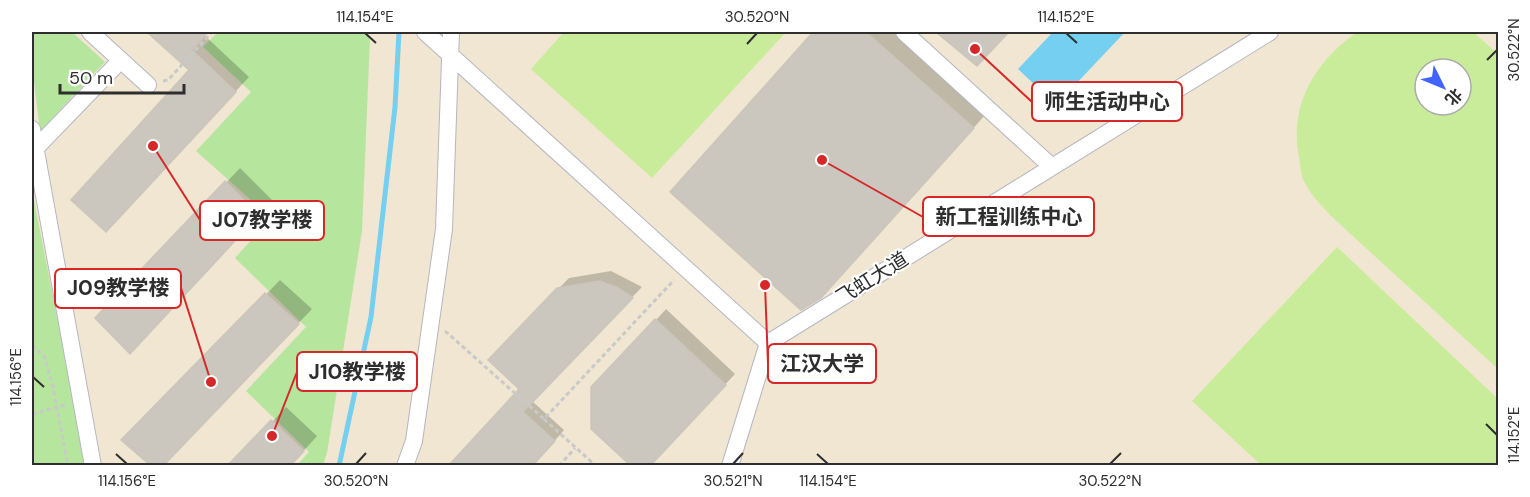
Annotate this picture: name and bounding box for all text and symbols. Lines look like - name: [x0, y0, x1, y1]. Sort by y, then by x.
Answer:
- text: 114.154°E: [336, 7, 394, 27]
- text: 30.520°N: [725, 7, 789, 27]
- text: 114.152°E: [1038, 7, 1094, 27]
- text: 30.522°N: [1504, 18, 1524, 82]
- scale bar: [60, 57, 184, 95]
- north arrow: [1413, 57, 1473, 117]
- text: 50 m: [69, 66, 113, 90]
- callout: 师生活动中心: [1032, 82, 1182, 121]
- text: 北: [1440, 84, 1467, 110]
- text: 师生活动中心: [1044, 88, 1170, 116]
- callout: 新工程训练中心: [923, 197, 1094, 236]
- callout: J07教学楼: [200, 201, 324, 240]
- text: 新工程训练中心: [936, 203, 1083, 231]
- text: J07教学楼: [212, 206, 312, 234]
- street label: 飞虹大道: [831, 246, 913, 310]
- callout: J09教学楼: [55, 269, 181, 308]
- text: J09教学楼: [67, 274, 169, 302]
- callout: 江汉大学: [768, 344, 876, 383]
- text: 114.156°E: [6, 348, 26, 406]
- text: 江汉大学: [780, 350, 864, 378]
- callout: J10教学楼: [297, 352, 417, 391]
- text: J10教学楼: [309, 358, 405, 386]
- text: 114.152°E: [1504, 407, 1524, 463]
- text: 114.156°E: [98, 471, 156, 491]
- text: 30.520°N: [324, 471, 388, 491]
- text: 30.521°N: [703, 471, 763, 491]
- text: 114.154°E: [799, 471, 857, 491]
- text: 30.522°N: [1078, 471, 1142, 491]

